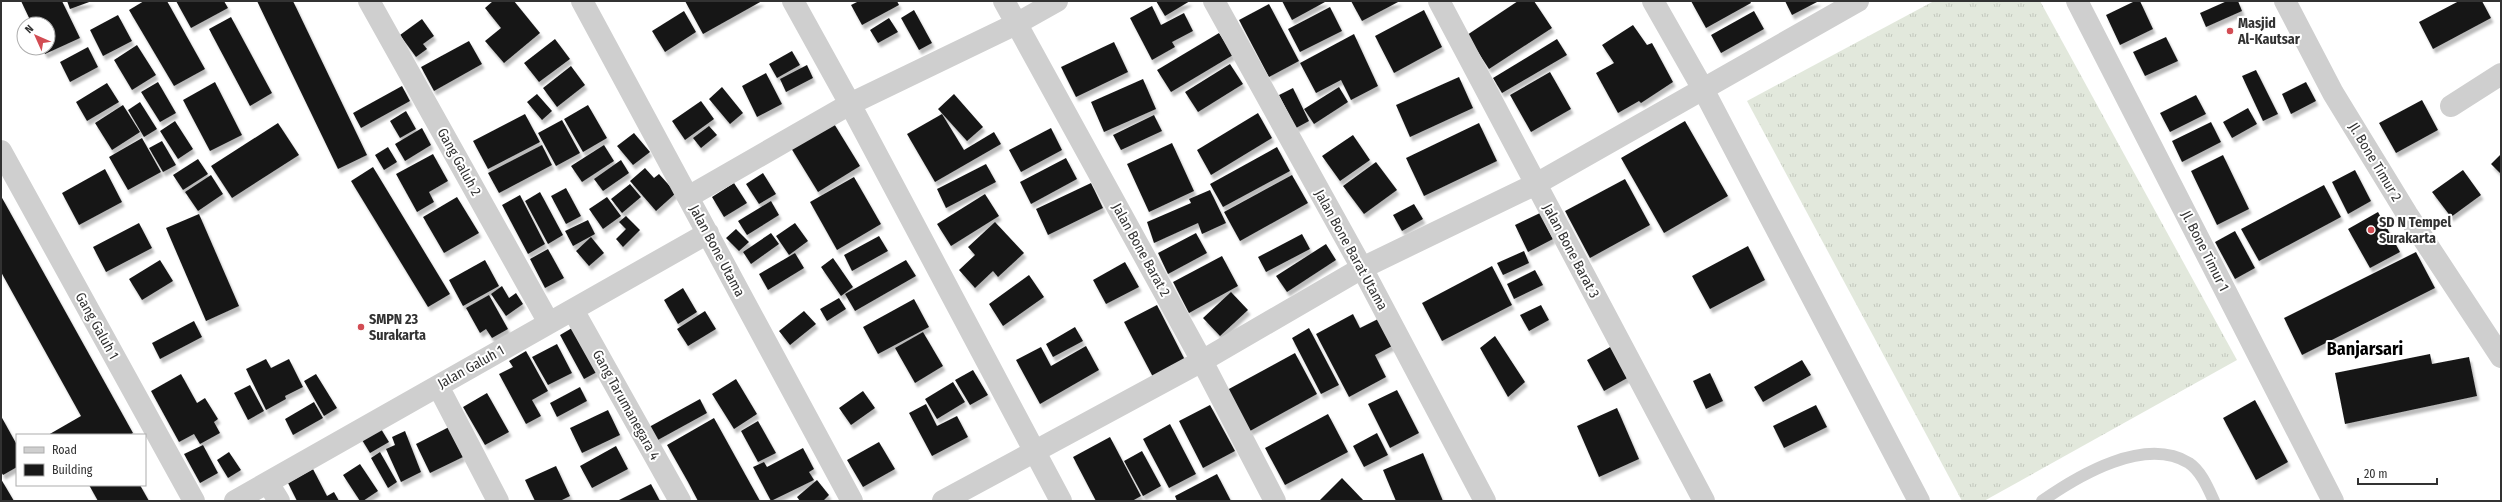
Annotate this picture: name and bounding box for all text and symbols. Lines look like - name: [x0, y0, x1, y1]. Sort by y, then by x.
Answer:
- place label: Masjid Al-Kautsar: [2237, 15, 2301, 48]
- north arrow: [16, 16, 56, 56]
- text: N: [22, 22, 36, 36]
- marker: Masjid Al-Kautsar: [2225, 26, 2235, 36]
- street label: Jl. Bone Timur 2: [2345, 120, 2405, 204]
- street label: Gang Galuh 2: [433, 125, 485, 199]
- street label: Jalan Bone Barat Utama: [1311, 187, 1391, 313]
- street label: Jalan Bone Barat 2: [1108, 200, 1174, 300]
- street label: Jalan Bone Barat 3: [1539, 201, 1603, 301]
- street label: Jalan Bone Utama: [686, 202, 748, 300]
- street label: Jl. Bone Timur 1: [2177, 208, 2233, 294]
- place label: SD N Tempel Surakarta: [2379, 214, 2451, 247]
- marker: SD N Tempel Surakarta: [2366, 225, 2376, 235]
- street label: Gang Galuh 1: [72, 290, 122, 362]
- place label: SMPN 23 Surakarta: [369, 311, 426, 344]
- marker: SMPN 23 Surakarta: [356, 322, 366, 332]
- district label: Banjarsari: [2327, 338, 2403, 360]
- street label: Jalan Galuh 1: [435, 342, 507, 392]
- street label: Gang Tarumanegara 4: [589, 347, 663, 463]
- legend: [16, 434, 146, 486]
- text: Road: [52, 443, 77, 457]
- scale bar: [2358, 460, 2437, 486]
- text: Building: [52, 463, 93, 477]
- text: 20 m: [2364, 467, 2388, 481]

